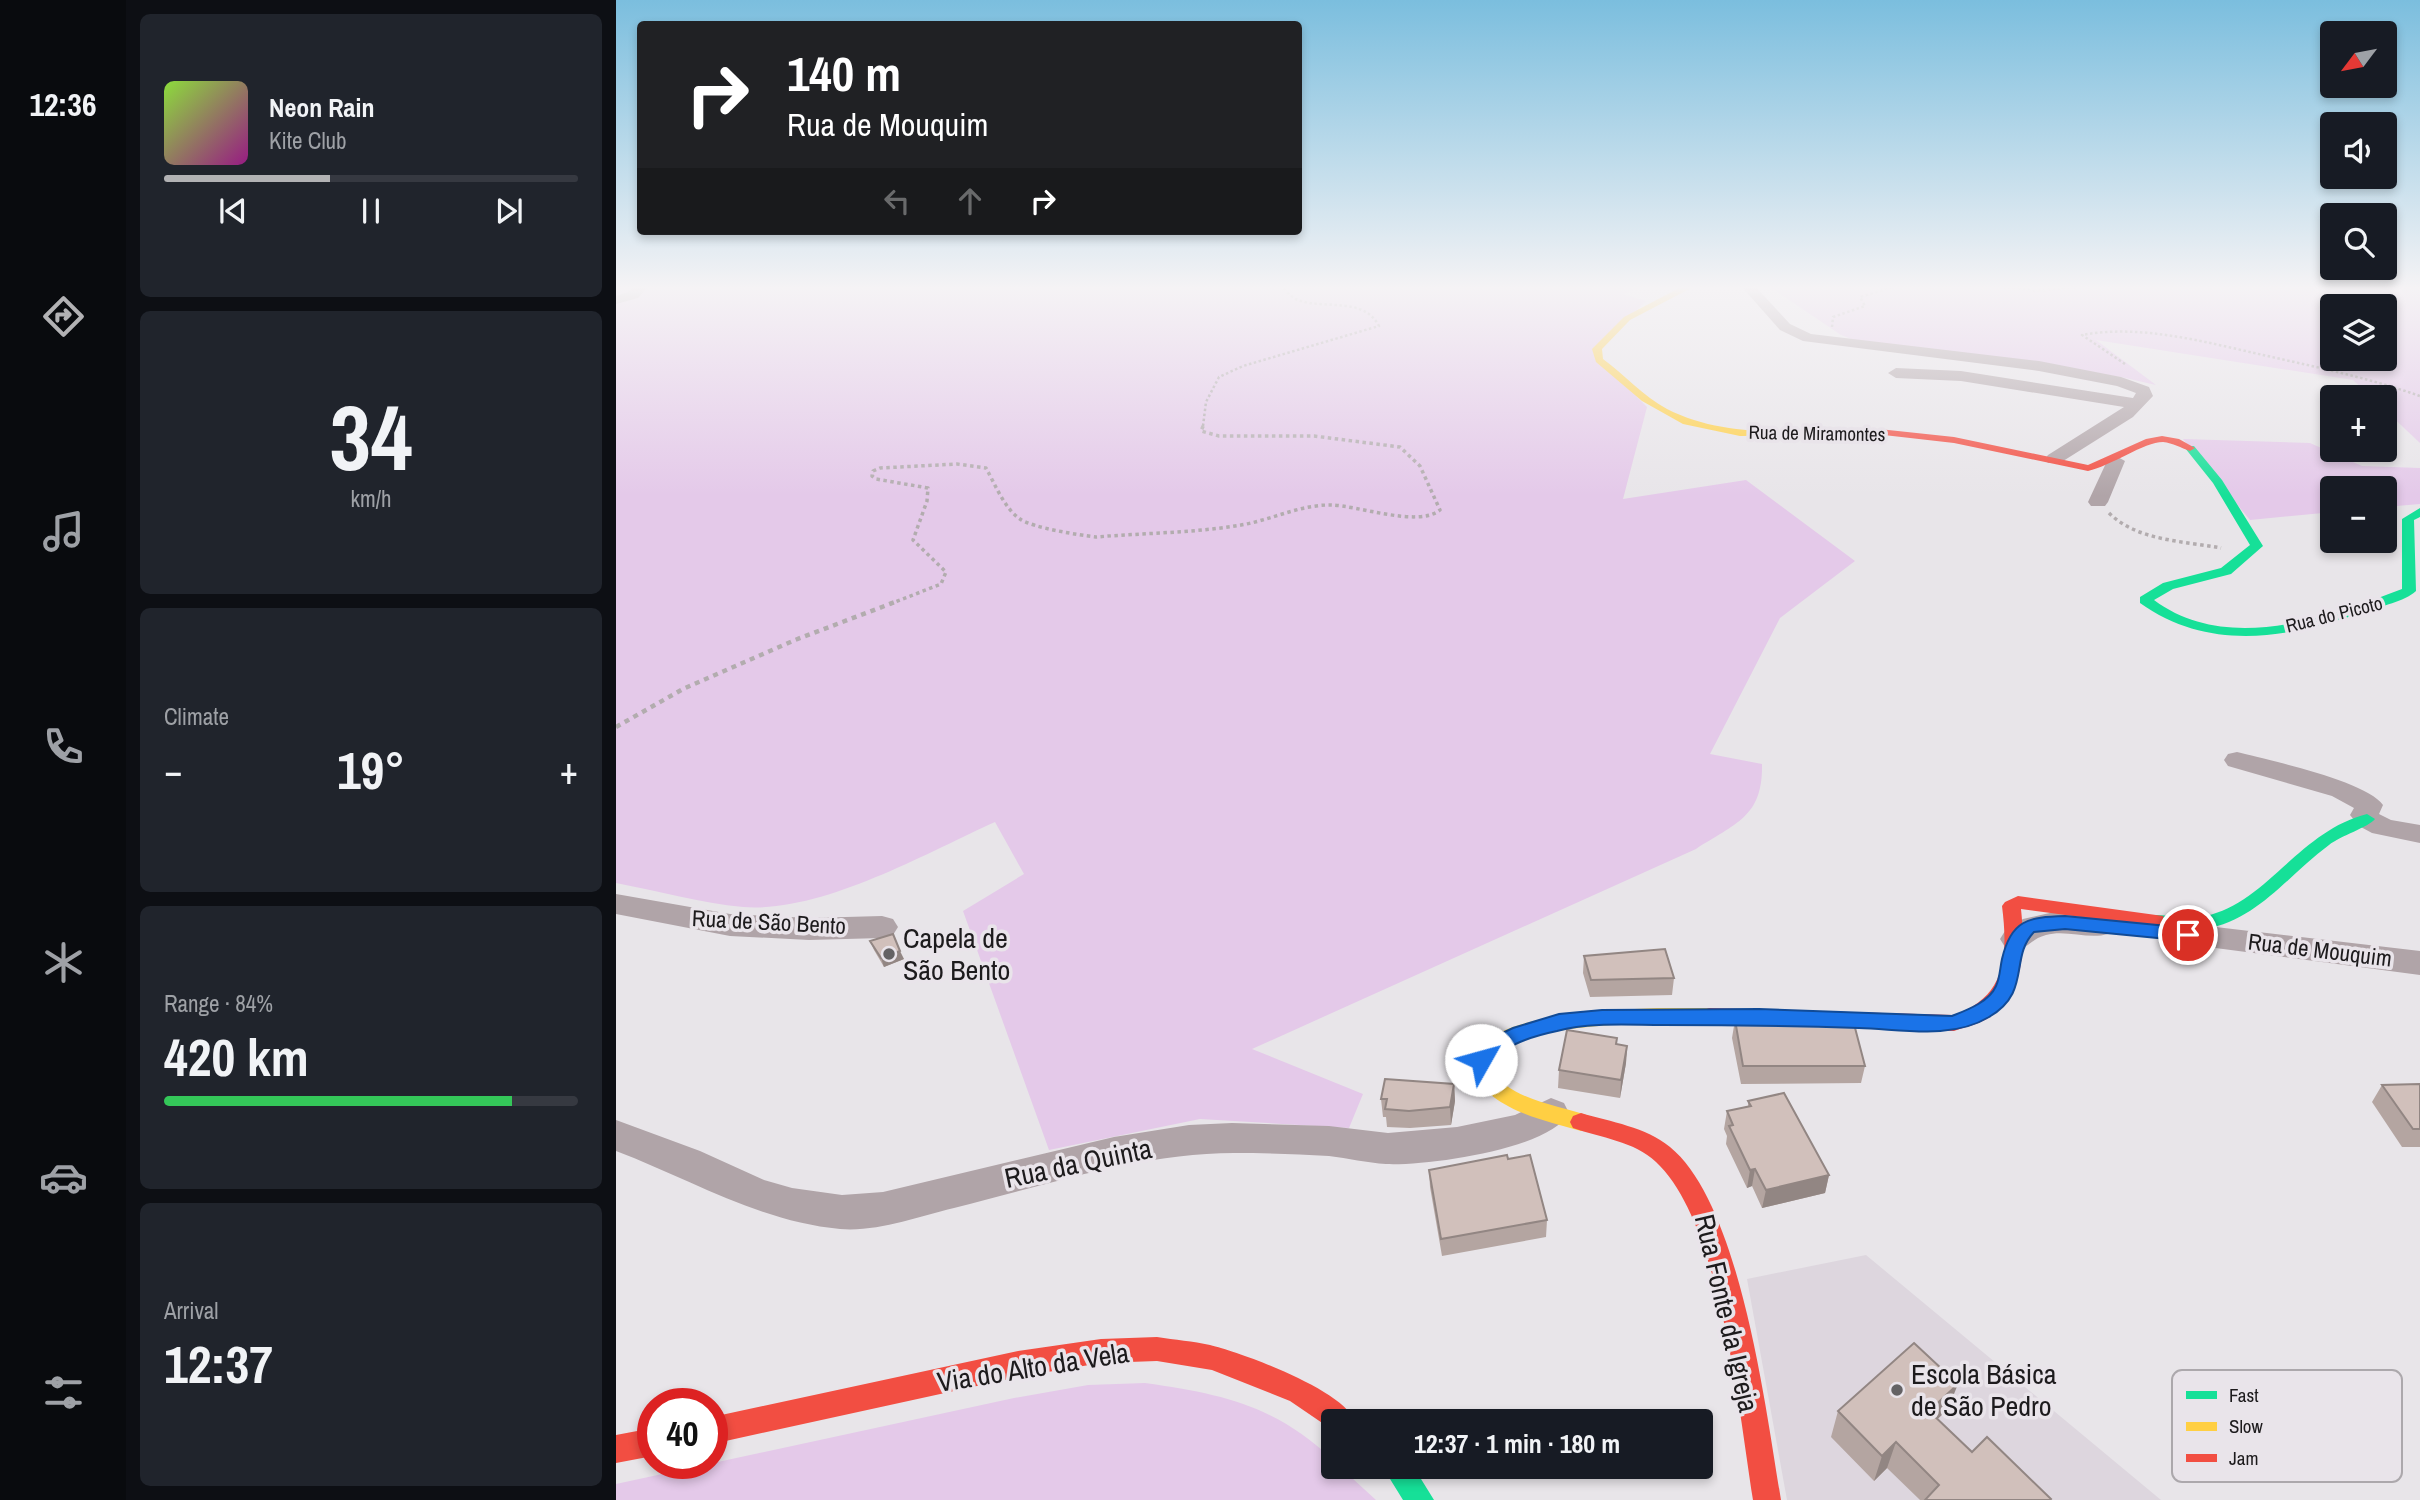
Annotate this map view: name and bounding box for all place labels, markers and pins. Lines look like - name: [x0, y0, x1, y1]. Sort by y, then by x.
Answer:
- pin: [2158, 905, 2218, 965]
- place label: Capela de São Bento: [903, 919, 1010, 989]
- marker: Capela de São Bento: [881, 946, 897, 962]
- place label: Escola Básica de São Pedro: [1911, 1355, 2057, 1425]
- marker: Escola Básica de São Pedro: [1889, 1382, 1905, 1398]

